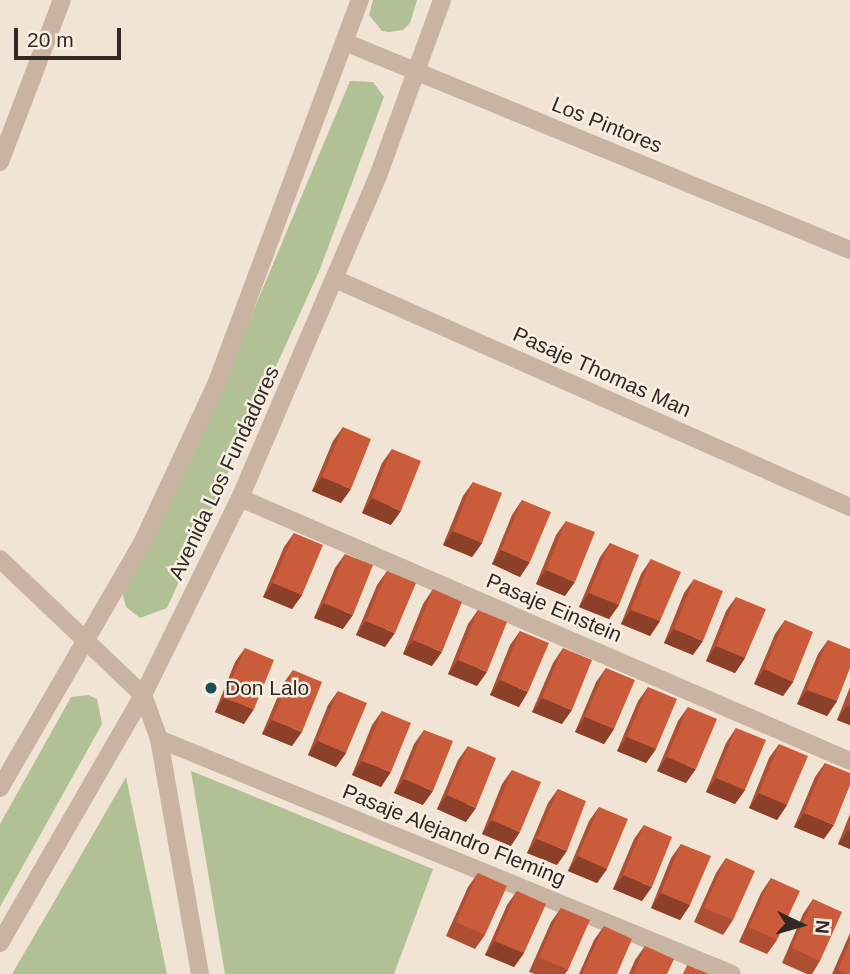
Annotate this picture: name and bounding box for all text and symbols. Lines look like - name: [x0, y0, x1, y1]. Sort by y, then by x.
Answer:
- scale bar: [18, 14, 124, 58]
- text: 20 m: [27, 28, 74, 51]
- street label: Los Pintores: [548, 91, 666, 159]
- street label: Pasaje Thomas Man: [509, 321, 695, 423]
- street label: Avenida Los Fundadores: [163, 362, 285, 584]
- street label: Pasaje Einstein: [482, 568, 626, 648]
- place label: Don Lalo: [225, 675, 309, 701]
- marker: Don Lalo: [203, 680, 219, 696]
- street label: Pasaje Alejandro Fleming: [338, 778, 570, 892]
- north arrow: [766, 890, 836, 960]
- text: N: [811, 919, 833, 935]

